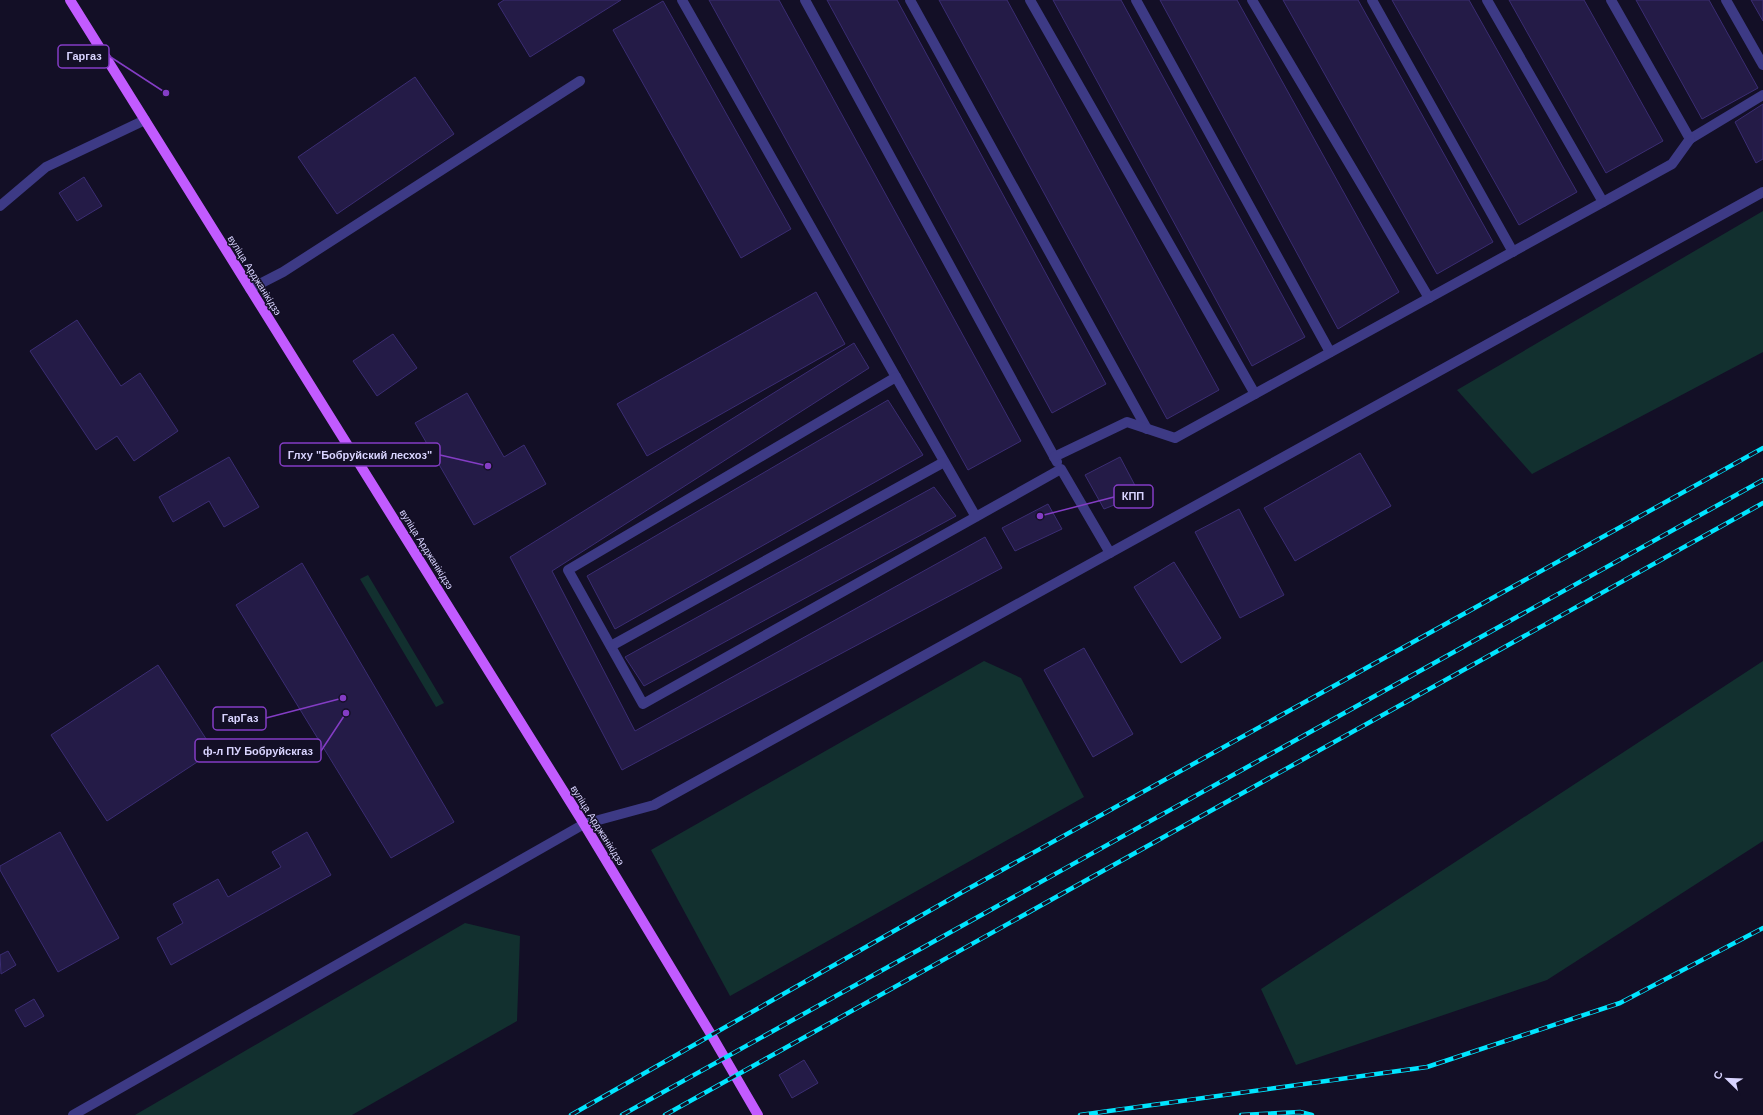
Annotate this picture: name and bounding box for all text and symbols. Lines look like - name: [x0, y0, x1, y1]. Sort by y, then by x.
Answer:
- callout: Гаргаз: [58, 45, 109, 68]
- text: Гаргаз: [66, 50, 102, 62]
- street label: вуліца Арджанікідзэ: [226, 233, 284, 317]
- callout: Глху "Бобруйский лесхоз": [280, 443, 440, 466]
- text: Глху "Бобруйский лесхоз": [288, 449, 432, 461]
- callout: КПП: [1114, 485, 1153, 508]
- text: КПП: [1122, 490, 1144, 502]
- street label: вуліца Арджанікідзэ: [398, 507, 456, 591]
- callout: ГарГаз: [213, 707, 266, 730]
- text: ГарГаз: [222, 712, 259, 724]
- callout: ф-л ПУ Бобруйскгаз: [195, 739, 321, 762]
- text: ф-л ПУ Бобруйскгаз: [203, 745, 313, 757]
- street label: вуліца Арджанікідзэ: [569, 783, 627, 867]
- north arrow: [1707, 1059, 1747, 1099]
- text: С: [1711, 1069, 1725, 1081]

